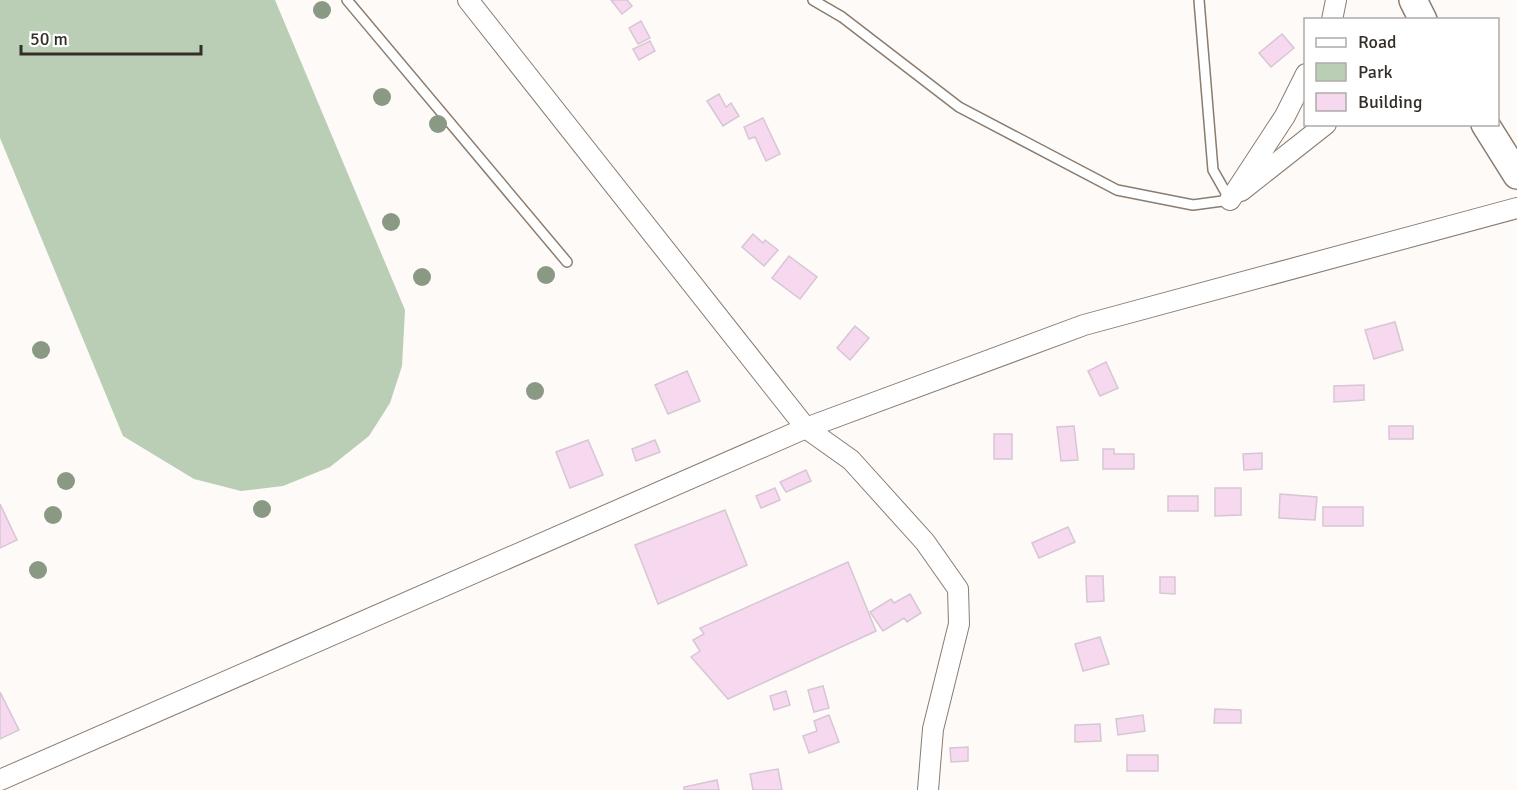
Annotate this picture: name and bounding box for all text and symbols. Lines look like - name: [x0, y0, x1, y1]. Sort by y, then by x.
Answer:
- scale bar: [21, 18, 201, 56]
- legend: [1304, 18, 1499, 126]
- text: 50 m: [30, 28, 68, 50]
- text: Road: [1358, 31, 1397, 53]
- text: Park: [1358, 61, 1393, 83]
- text: Building: [1358, 91, 1422, 113]

